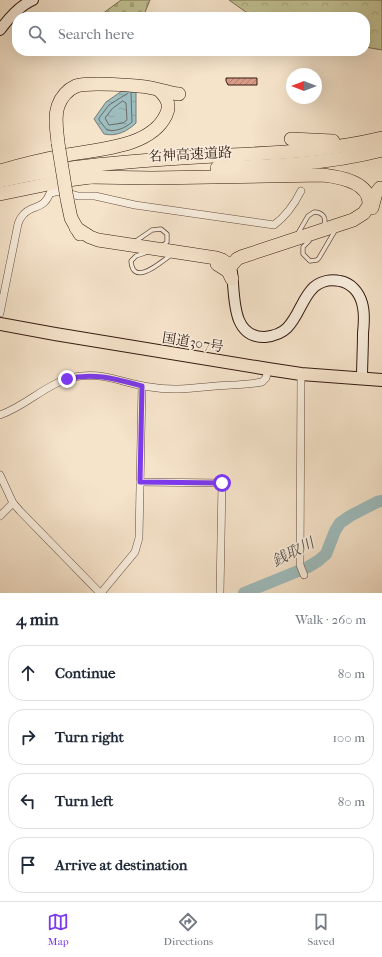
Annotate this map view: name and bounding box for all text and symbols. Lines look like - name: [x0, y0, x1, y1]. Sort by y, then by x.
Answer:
- search box: [12, 12, 370, 56]
- icon: search: [26, 23, 48, 45]
- text: Search here: [58, 25, 134, 43]
- north arrow: [286, 68, 322, 104]
- street label: 名神高速道路: [148, 144, 232, 165]
- street label: 国道307号: [161, 329, 225, 356]
- route end: [58, 370, 76, 388]
- route start: [213, 474, 231, 492]
- water label: 銭取川: [269, 533, 319, 570]
- text: 4 min: [16, 609, 59, 629]
- text: Walk · 260 m: [295, 612, 366, 627]
- icon: ahead: [17, 662, 39, 684]
- text: Continue: [55, 664, 115, 682]
- text: 80 m: [338, 666, 365, 681]
- icon: right: [17, 726, 39, 748]
- text: Turn right: [55, 728, 124, 746]
- text: 100 m: [332, 730, 365, 745]
- icon: left: [17, 790, 39, 812]
- text: Turn left: [55, 792, 113, 810]
- text: 80 m: [338, 794, 365, 809]
- icon: arrive: [17, 854, 39, 876]
- text: Arrive at destination: [55, 856, 187, 874]
- tab: Map: [47, 911, 69, 948]
- tab: Directions: [164, 911, 213, 948]
- tab: Saved: [307, 911, 335, 948]

